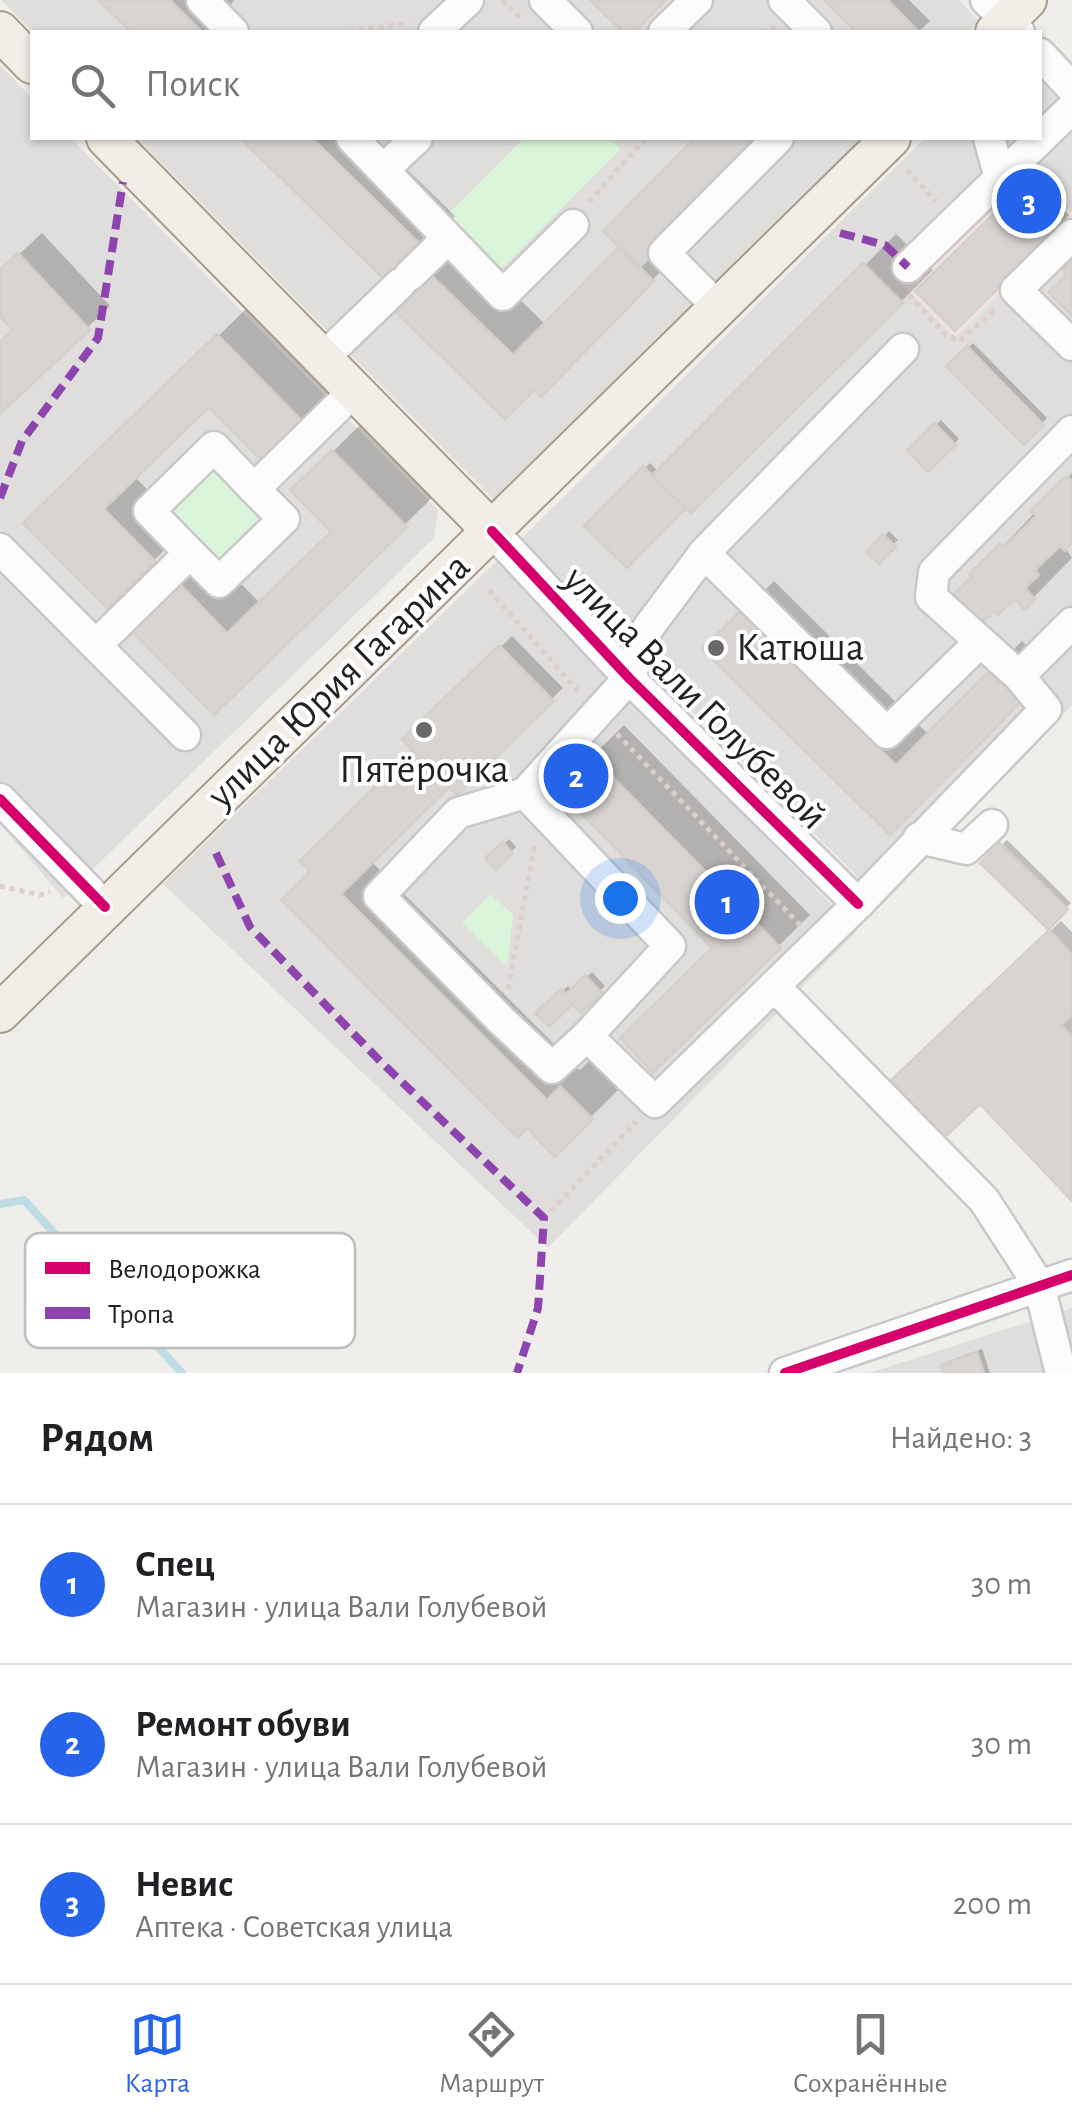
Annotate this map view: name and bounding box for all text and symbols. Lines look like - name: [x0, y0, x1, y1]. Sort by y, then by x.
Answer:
- search box: [30, 30, 1042, 140]
- icon: search: [65, 58, 120, 113]
- text: Поиск: [145, 66, 240, 104]
- pin: 3: [996, 164, 1062, 238]
- street label: улица Юрия Гагарина: [200, 546, 478, 817]
- street label: улица Вали Голубевой: [555, 558, 834, 837]
- place label: Катюша: [736, 628, 864, 668]
- marker: Катюша: [705, 637, 727, 659]
- marker: Пятёрочка: [413, 719, 435, 741]
- pin: 2: [544, 738, 608, 814]
- place label: Пятёрочка: [339, 750, 509, 790]
- pin: 1: [694, 864, 760, 940]
- your location: [595, 873, 646, 924]
- legend: [25, 1233, 355, 1348]
- text: Велодорожка: [108, 1256, 261, 1284]
- text: Тропа: [108, 1301, 174, 1329]
- text: Рядом: [40, 1417, 154, 1459]
- text: Найдено: 3: [889, 1422, 1032, 1454]
- text: Спец: [135, 1546, 215, 1584]
- text: 1: [67, 1568, 78, 1600]
- text: 30 m: [971, 1568, 1032, 1600]
- text: Магазин · улица Вали Голубевой: [135, 1591, 548, 1623]
- text: Ремонт обуви: [135, 1706, 351, 1744]
- text: 2: [65, 1728, 80, 1760]
- text: 30 m: [971, 1728, 1032, 1760]
- text: Магазин · улица Вали Голубевой: [135, 1751, 548, 1783]
- text: Невис: [135, 1866, 234, 1904]
- text: 3: [66, 1888, 79, 1920]
- text: 200 m: [953, 1888, 1032, 1920]
- text: Аптека · Советская улица: [135, 1911, 453, 1943]
- tab: Карта: [124, 2007, 190, 2101]
- tab: Маршрут: [439, 2007, 544, 2101]
- tab: Сохранённые: [793, 2007, 948, 2101]

